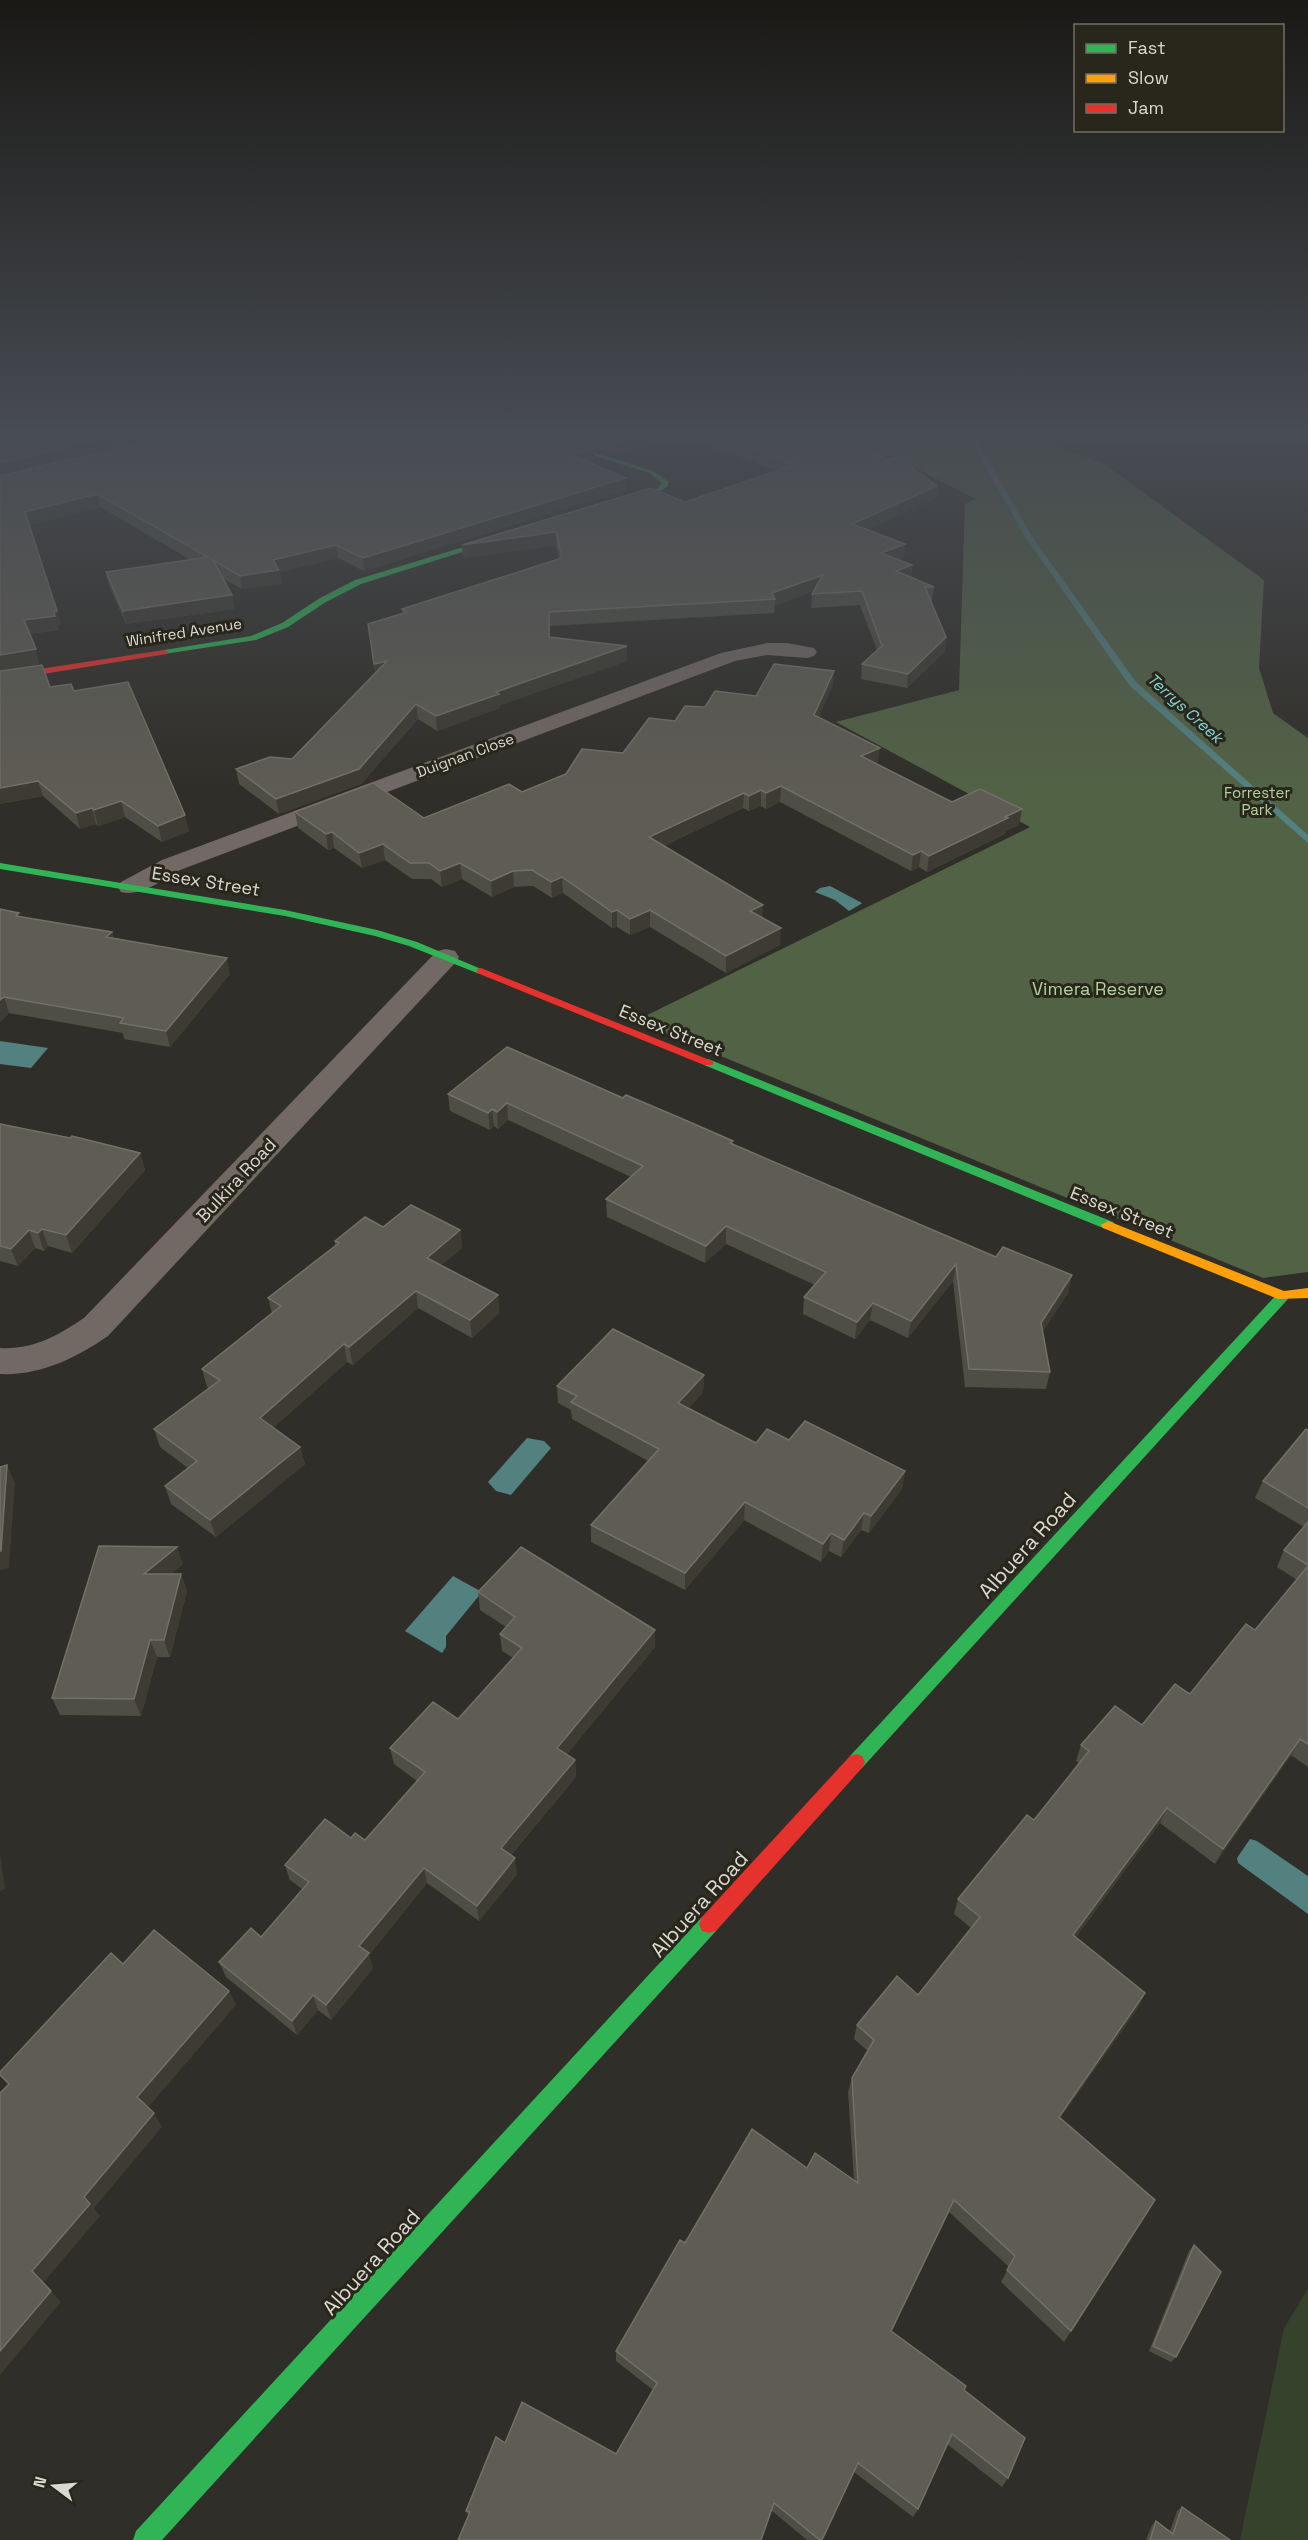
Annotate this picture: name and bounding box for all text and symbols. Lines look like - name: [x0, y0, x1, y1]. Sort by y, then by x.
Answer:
- legend: [1074, 24, 1284, 132]
- text: Fast: [1128, 36, 1165, 59]
- text: Slow: [1128, 66, 1169, 89]
- text: Jam: [1128, 96, 1164, 119]
- street label: Winifred Avenue: [125, 613, 243, 651]
- water label: Terrys Creek: [1143, 668, 1229, 749]
- street label: Duignan Close: [414, 728, 517, 781]
- park label: Forrester Park: [1224, 783, 1290, 819]
- street label: Essex Street: [150, 861, 262, 901]
- park label: Vimera Reserve: [1032, 977, 1164, 1000]
- street label: Essex Street: [616, 999, 726, 1061]
- street label: Bulkira Road: [191, 1133, 281, 1227]
- street label: Essex Street: [1067, 1181, 1177, 1243]
- street label: Albuera Road: [972, 1486, 1082, 1604]
- street label: Albuera Road: [644, 1845, 754, 1963]
- street label: Albuera Road: [316, 2203, 426, 2321]
- north arrow: [24, 2456, 84, 2516]
- text: N: [28, 2474, 52, 2490]

